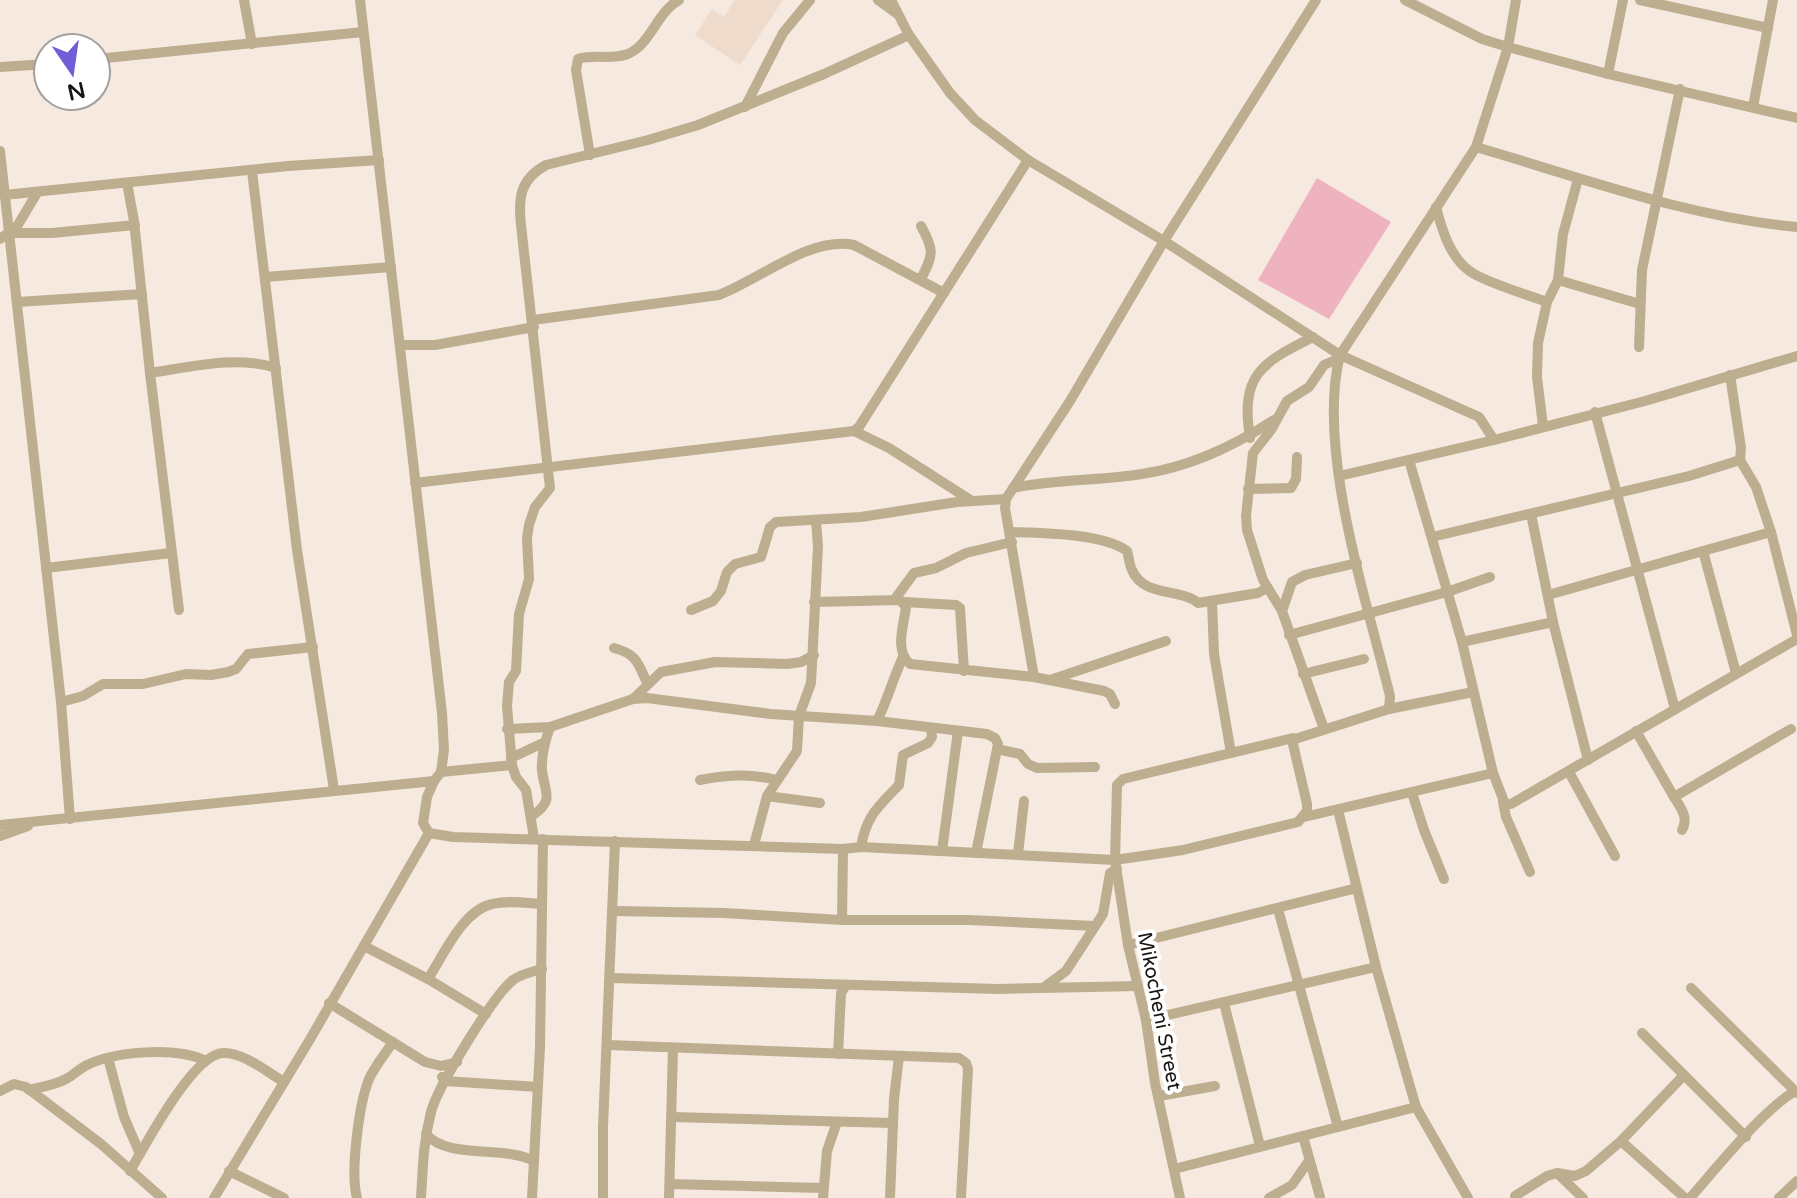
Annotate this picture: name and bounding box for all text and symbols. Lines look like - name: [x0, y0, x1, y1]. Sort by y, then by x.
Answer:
- north arrow: [32, 32, 112, 112]
- text: N: [65, 76, 88, 105]
- street label: Mikocheni Street: [1132, 930, 1186, 1093]

